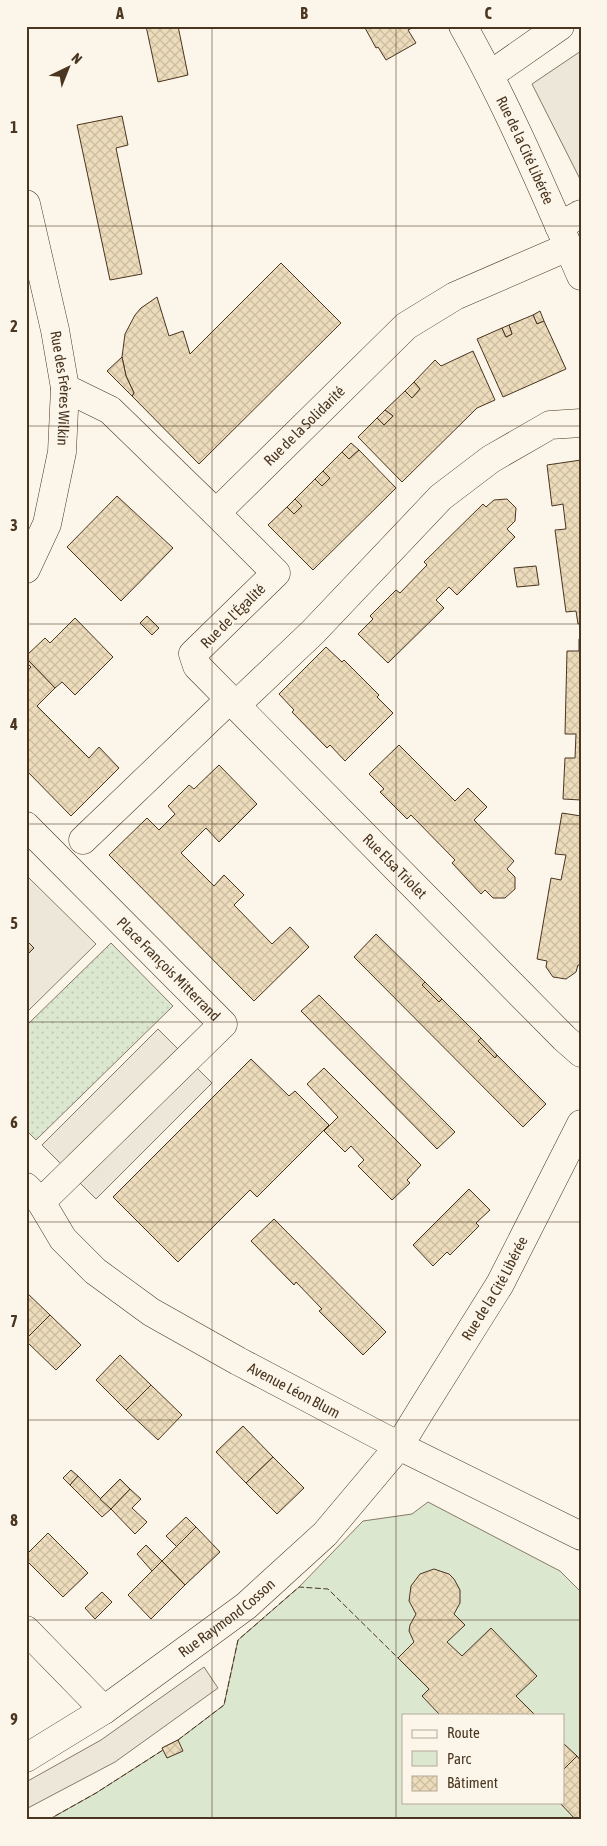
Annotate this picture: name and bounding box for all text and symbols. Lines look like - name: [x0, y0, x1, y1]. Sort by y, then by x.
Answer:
- text: A: [115, 4, 124, 22]
- text: B: [300, 4, 308, 22]
- text: C: [484, 4, 492, 22]
- north arrow: [42, 42, 92, 92]
- text: N: [68, 50, 85, 67]
- street label: Rue de la Cité Libérée: [493, 93, 558, 207]
- text: 1: [10, 118, 18, 136]
- text: 2: [10, 317, 18, 335]
- street label: Rue des Frères Wilkin: [47, 329, 74, 446]
- street label: Rue de la Solidarité: [260, 382, 348, 469]
- text: 3: [10, 516, 18, 534]
- street label: Rue de l'Égalité: [197, 580, 268, 651]
- text: 4: [9, 715, 18, 733]
- street label: Rue Elsa Triolet: [360, 830, 431, 902]
- text: 5: [10, 914, 18, 932]
- street label: Place François Mitterrand: [114, 914, 224, 1024]
- text: 6: [10, 1113, 18, 1131]
- street label: Rue de la Cité Libérée: [458, 1233, 531, 1343]
- text: 7: [10, 1312, 18, 1330]
- street label: Avenue Léon Blum: [245, 1359, 343, 1421]
- text: 8: [10, 1511, 18, 1529]
- street label: Rue Raymond Cosson: [175, 1575, 278, 1661]
- text: 9: [10, 1710, 18, 1728]
- legend: [402, 1714, 564, 1804]
- text: Route: [447, 1724, 480, 1741]
- text: Parc: [447, 1750, 471, 1767]
- text: Bâtiment: [447, 1774, 498, 1791]

